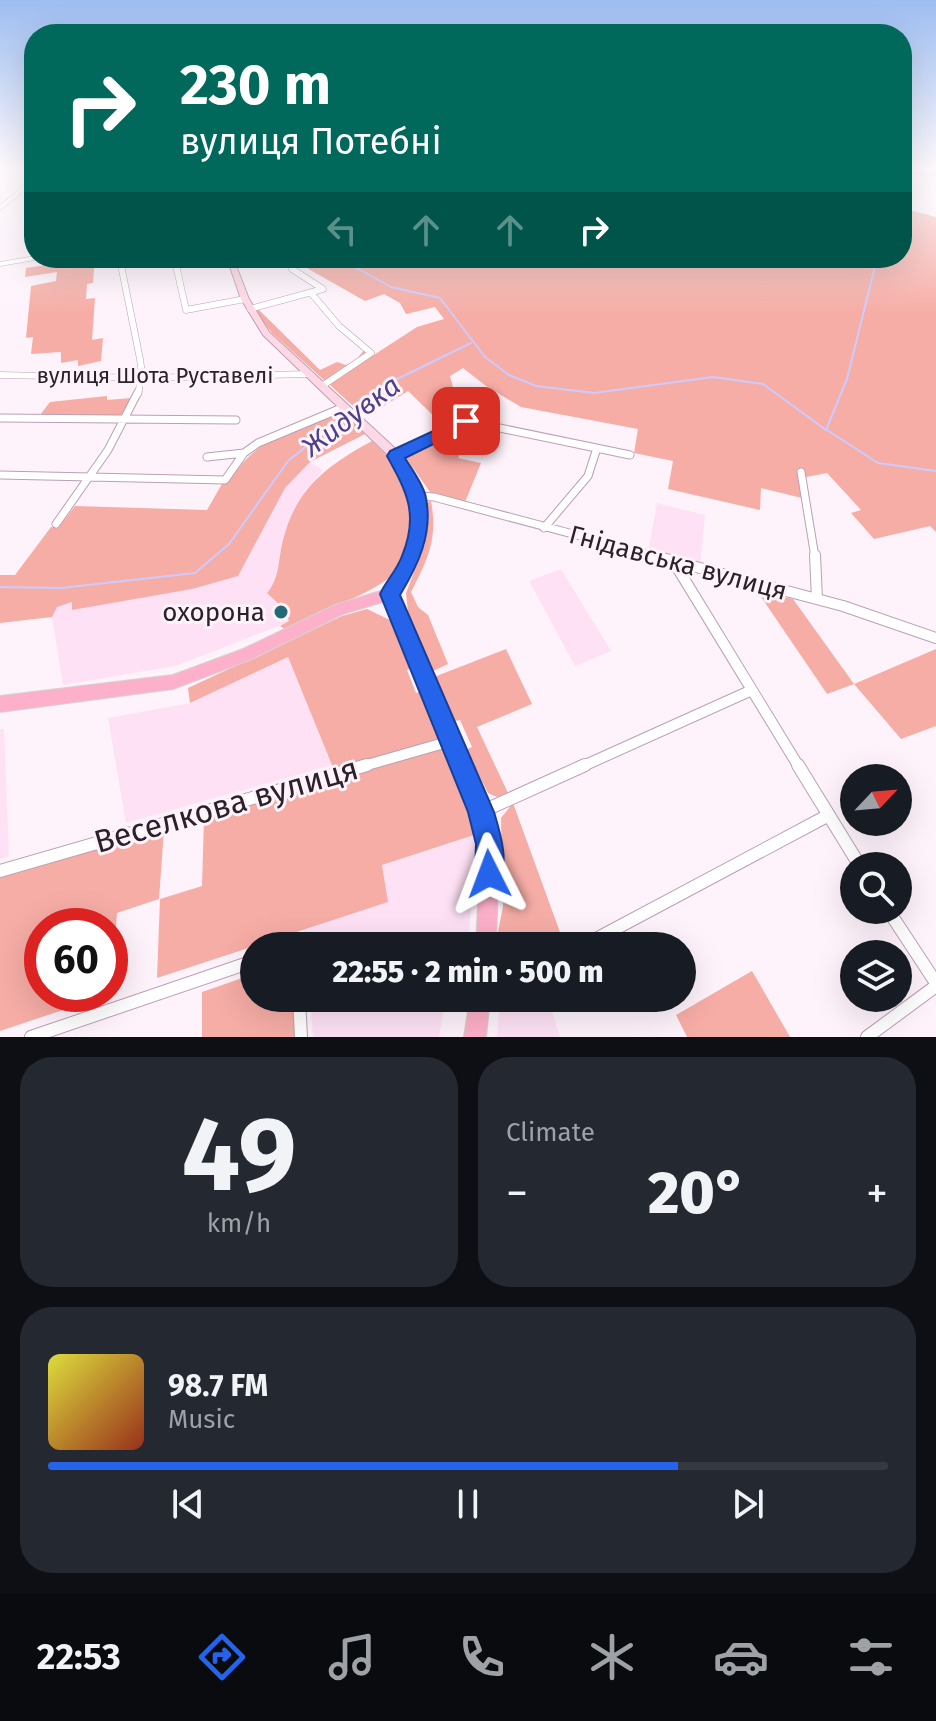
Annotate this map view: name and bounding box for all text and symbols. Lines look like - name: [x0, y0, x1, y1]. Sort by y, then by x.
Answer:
- text: 230 m: [180, 52, 331, 119]
- icon: right: [48, 56, 152, 160]
- text: вулиця Потебні: [180, 120, 442, 164]
- icon: left: [320, 208, 364, 252]
- icon: ahead: [404, 208, 448, 252]
- icon: ahead: [488, 208, 532, 252]
- icon: right: [572, 208, 616, 252]
- street label: вулиця Шота Руставелі: [37, 362, 273, 389]
- water label: Жидувка: [295, 369, 406, 464]
- pin: [432, 387, 500, 455]
- icon: arrive: [444, 399, 488, 443]
- street label: Гнідавська вулиця: [566, 519, 790, 607]
- place label: охорона: [162, 597, 265, 628]
- marker: охорона: [272, 603, 290, 621]
- street label: Веселкова вулиця: [90, 749, 362, 861]
- north arrow: [840, 764, 912, 836]
- map controls: [840, 764, 912, 1012]
- position arrow: [447, 832, 531, 916]
- button: search: [840, 852, 912, 924]
- speed limit sign: 60: [24, 908, 128, 1012]
- button: layers: [840, 940, 912, 1012]
- text: 22:55 · 2 min · 500 m: [333, 954, 603, 990]
- text: 49: [182, 1093, 296, 1218]
- text: Climate: [506, 1117, 595, 1148]
- text: 20°: [648, 1157, 746, 1229]
- text: −: [506, 1167, 528, 1220]
- text: +: [866, 1167, 888, 1220]
- text: km/h: [207, 1208, 271, 1239]
- text: 98.7 FM: [168, 1368, 268, 1404]
- text: Music: [168, 1404, 235, 1435]
- icon: previous: [166, 1482, 210, 1526]
- icon: pause: [446, 1482, 490, 1526]
- icon: next: [726, 1482, 770, 1526]
- icon: directions: [194, 1629, 250, 1685]
- icon: music: [324, 1629, 380, 1685]
- icon: phone: [454, 1629, 510, 1685]
- icon: climate: [584, 1629, 640, 1685]
- icon: car: [713, 1629, 769, 1685]
- icon: filters: [843, 1629, 899, 1685]
- text: 22:53: [37, 1635, 121, 1679]

